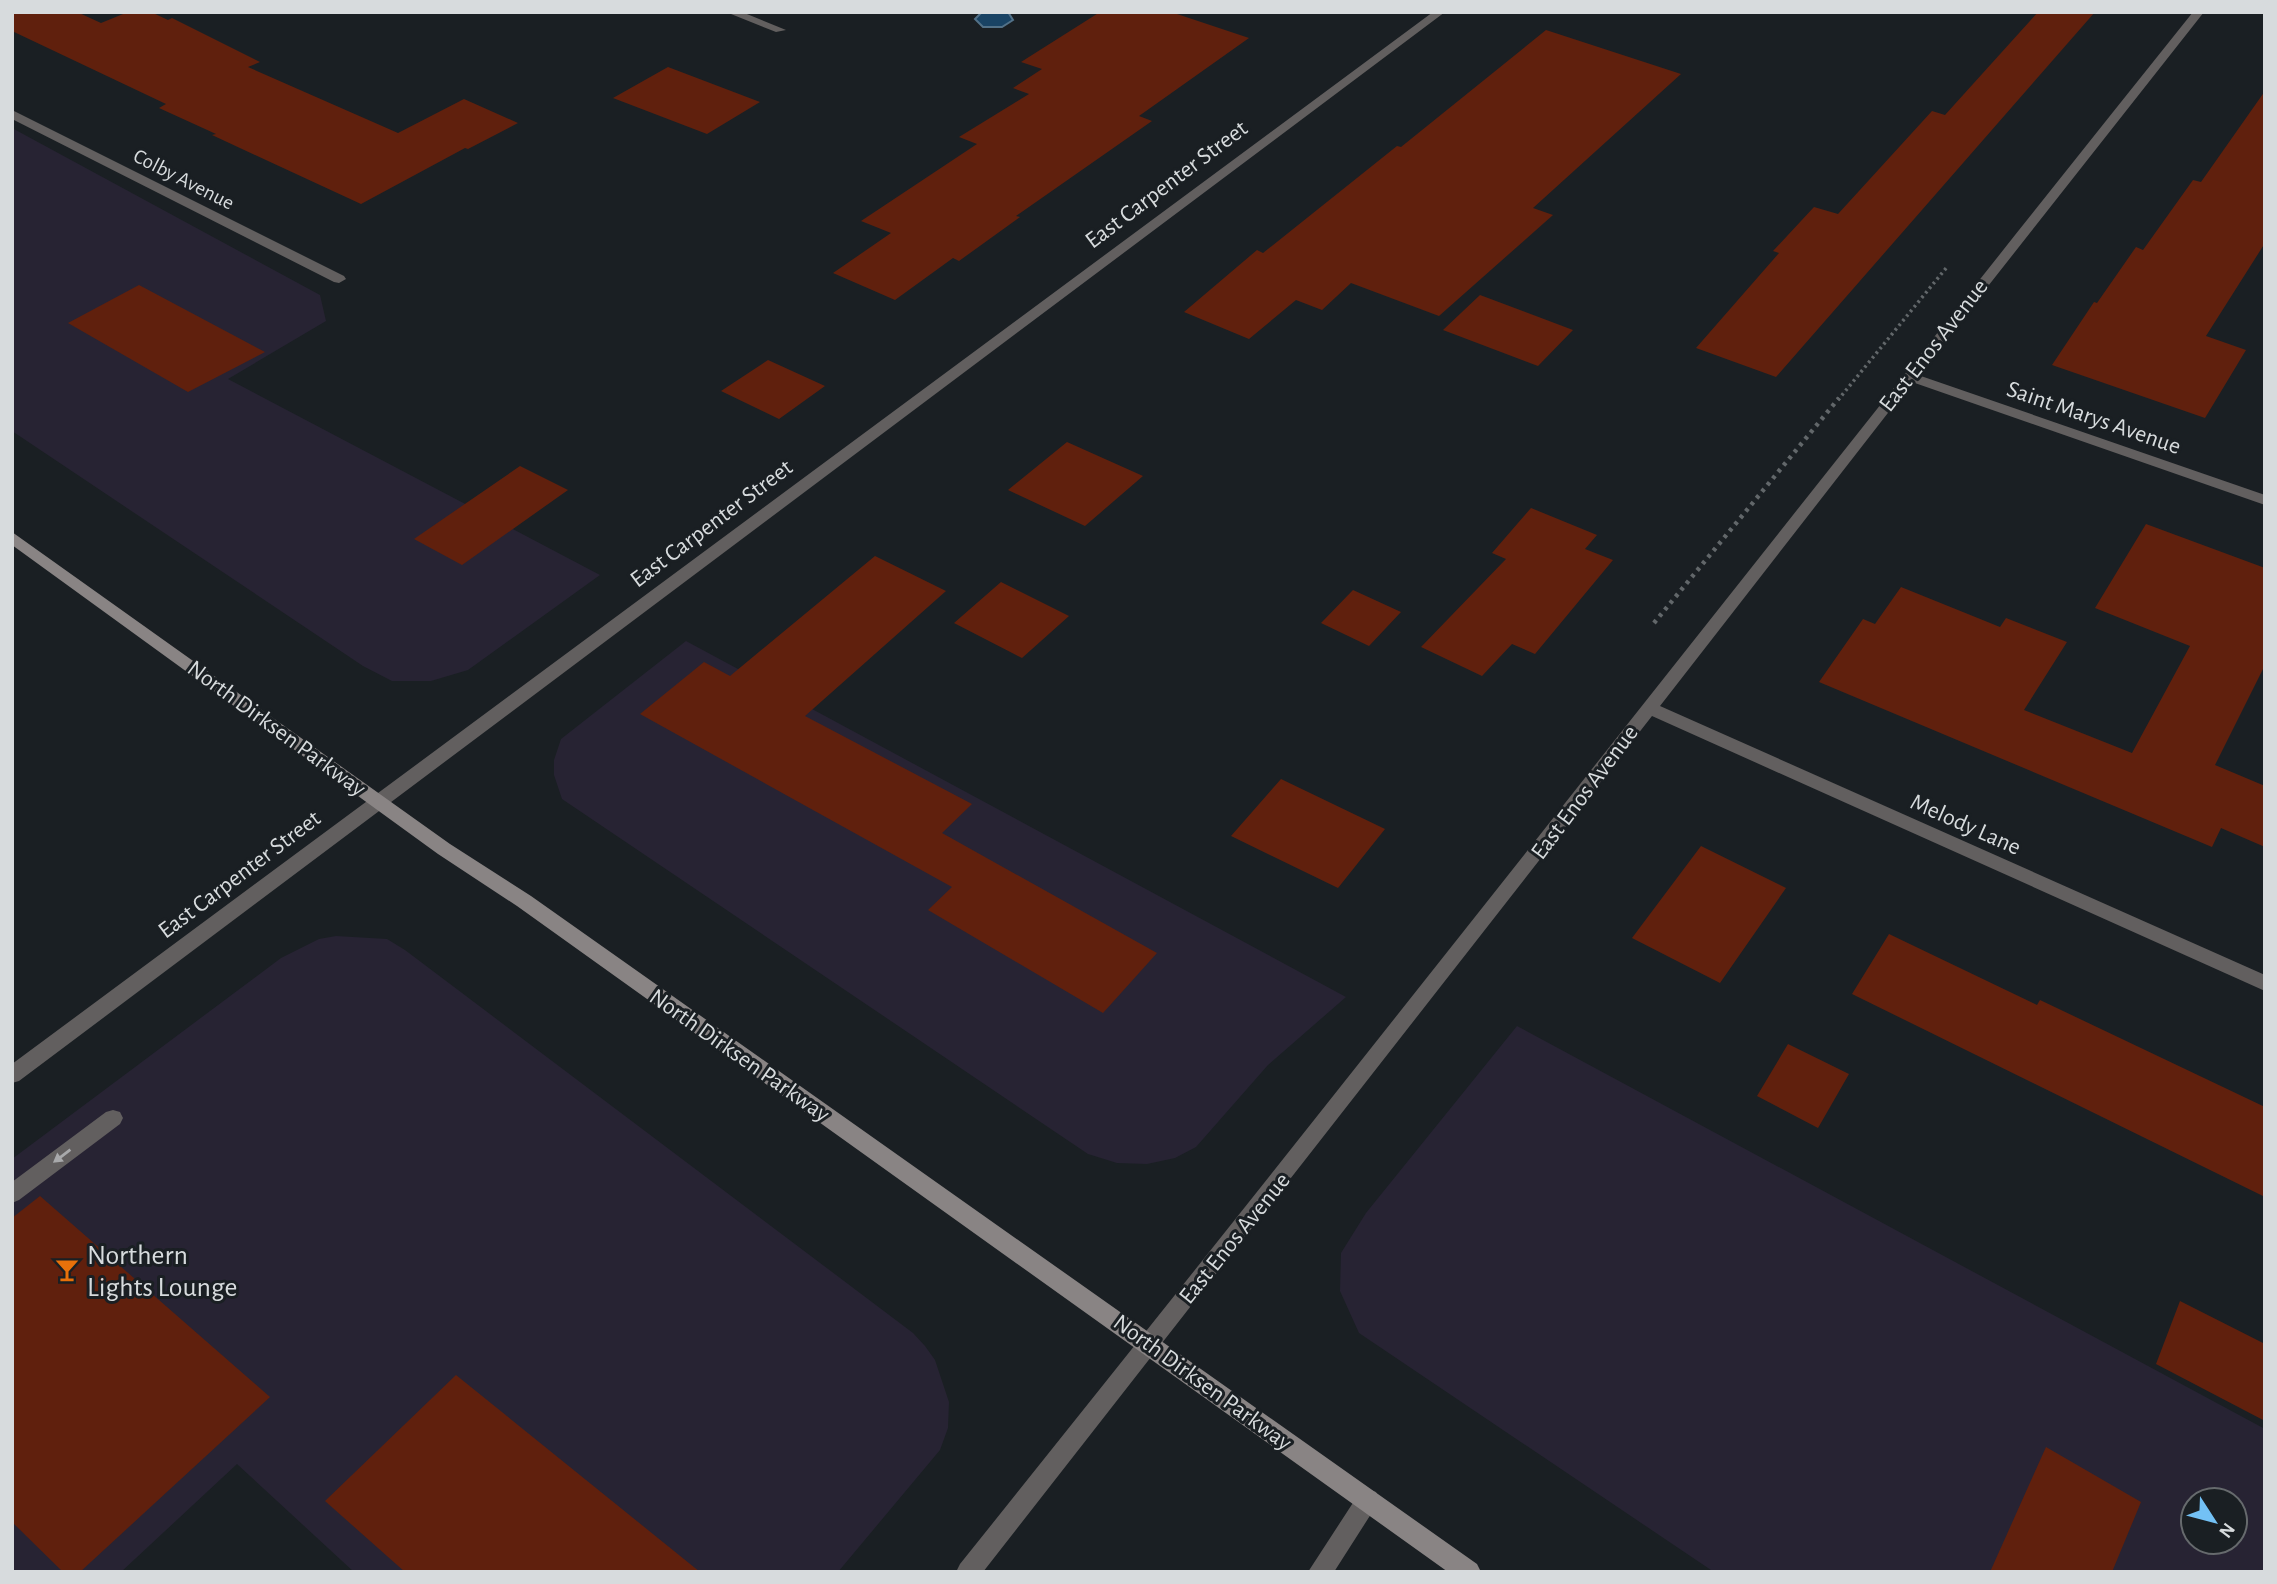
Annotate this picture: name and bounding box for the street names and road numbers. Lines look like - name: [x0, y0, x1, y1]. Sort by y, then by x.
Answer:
- street label: East Carpenter Street: [1081, 116, 1252, 253]
- street label: Colby Avenue: [130, 145, 238, 214]
- street label: East Enos Avenue: [1875, 275, 1993, 416]
- street label: Saint Marys Avenue: [2004, 377, 2184, 459]
- street label: East Carpenter Street: [626, 455, 797, 592]
- street label: North Dirksen Parkway: [183, 656, 370, 801]
- street label: East Enos Avenue: [1527, 721, 1643, 864]
- street label: Melody Lane: [1907, 790, 2024, 860]
- street label: East Carpenter Street: [154, 806, 325, 943]
- street label: North Dirksen Parkway: [645, 985, 834, 1127]
- street label: East Enos Avenue: [1175, 1169, 1295, 1309]
- street label: North Dirksen Parkway: [1109, 1310, 1296, 1455]

